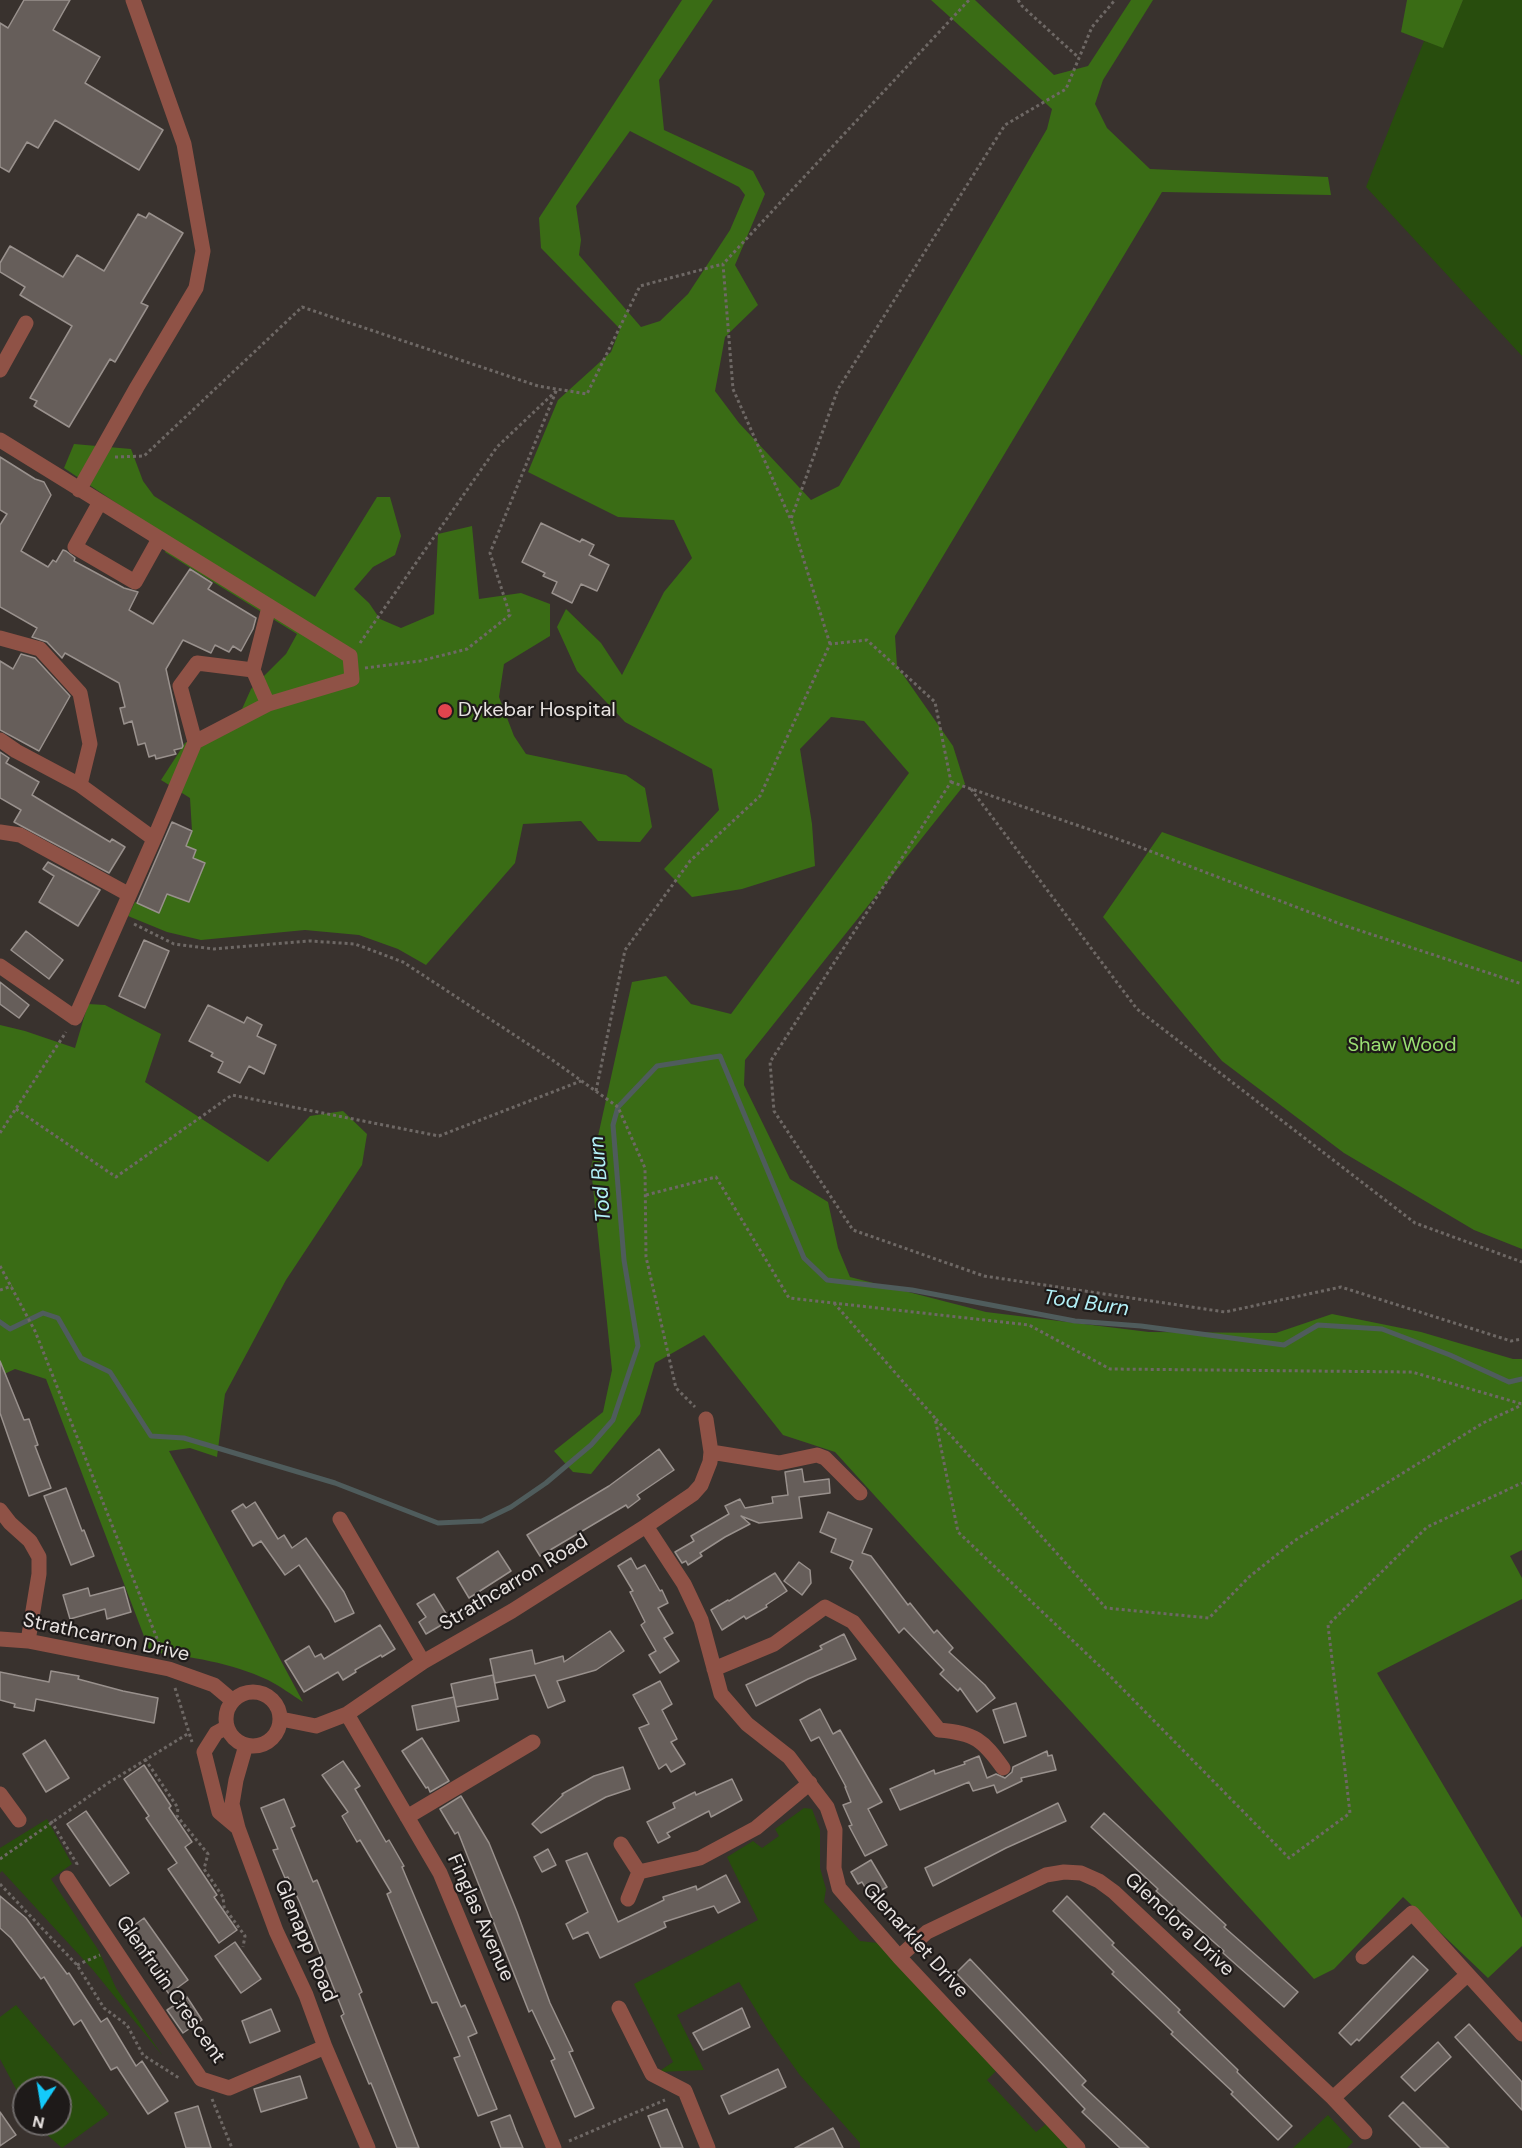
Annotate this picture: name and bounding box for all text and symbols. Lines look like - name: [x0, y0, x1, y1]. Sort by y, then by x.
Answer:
- place label: Dykebar Hospital: [458, 699, 616, 723]
- marker: Dykebar Hospital: [436, 702, 454, 720]
- park label: Shaw Wood: [1348, 1034, 1456, 1058]
- water label: Tod Burn: [585, 1135, 617, 1223]
- water label: Tod Burn: [1041, 1286, 1131, 1322]
- street label: Strathcarron Road: [436, 1529, 592, 1637]
- street label: Strathcarron Drive: [21, 1609, 191, 1667]
- street label: Finglas Avenue: [441, 1851, 519, 1985]
- street label: Glenclora Drive: [1119, 1868, 1239, 1982]
- street label: Glenapp Road: [269, 1876, 341, 2006]
- street label: Glenarklet Drive: [857, 1878, 973, 2004]
- street label: Glenfruin Crescent: [110, 1912, 230, 2068]
- north arrow: [12, 2076, 72, 2136]
- text: N: [31, 2111, 46, 2134]

